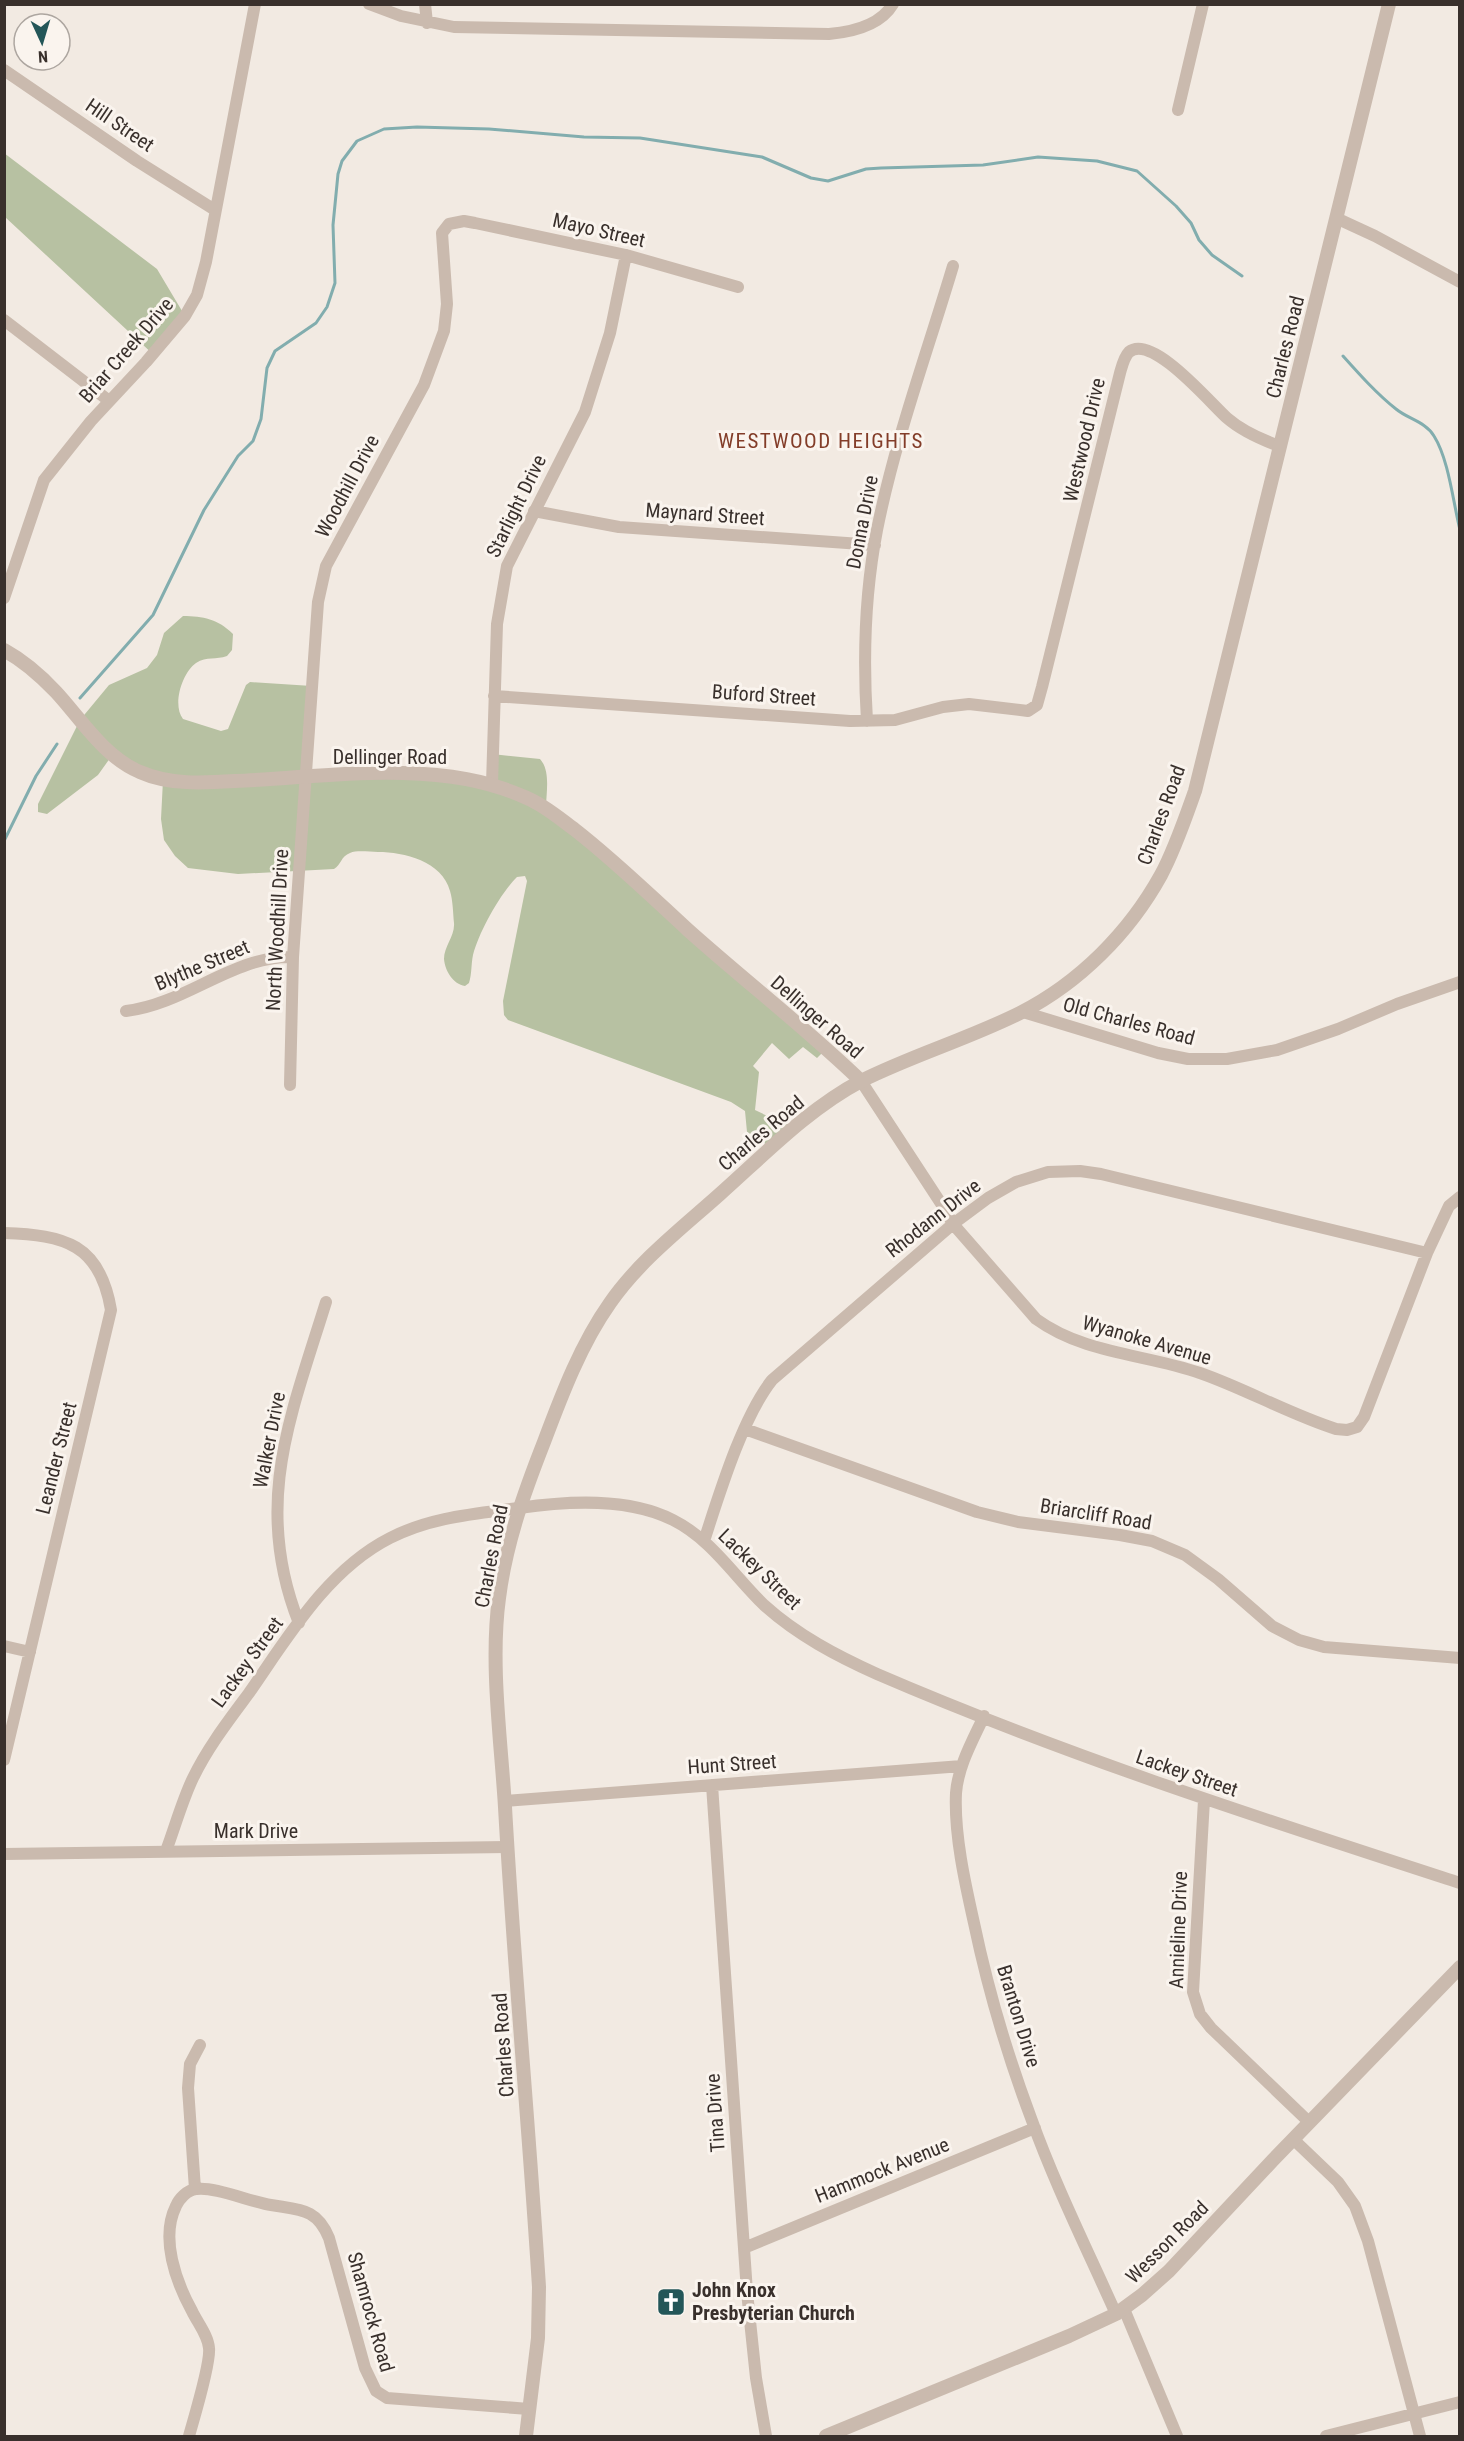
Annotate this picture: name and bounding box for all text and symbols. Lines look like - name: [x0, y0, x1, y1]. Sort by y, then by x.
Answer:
- north arrow: [12, 12, 72, 72]
- text: N: [37, 47, 49, 66]
- street label: Hill Street: [81, 93, 159, 157]
- street label: Mayo Street: [550, 208, 648, 252]
- street label: Briar Creek Drive: [74, 293, 178, 407]
- street label: Charles Road: [1261, 293, 1309, 401]
- street label: Westwood Drive: [1058, 376, 1110, 504]
- district label: WESTWOOD HEIGHTS: [718, 429, 924, 453]
- street label: Woodhill Drive: [310, 431, 384, 541]
- street label: Starlight Drive: [481, 451, 551, 561]
- street label: Donna Drive: [841, 473, 883, 571]
- street label: Maynard Street: [645, 498, 765, 530]
- street label: Buford Street: [711, 679, 817, 711]
- street label: Dellinger Road: [333, 745, 447, 769]
- street label: Charles Road: [1132, 762, 1190, 868]
- street label: North Woodhill Drive: [261, 848, 293, 1012]
- street label: Blythe Street: [151, 934, 253, 996]
- street label: Dellinger Road: [766, 970, 868, 1064]
- street label: Old Charles Road: [1060, 992, 1198, 1050]
- street label: Charles Road: [713, 1090, 809, 1176]
- street label: Rhodann Drive: [881, 1174, 985, 1262]
- street label: Wyanoke Avenue: [1080, 1310, 1214, 1370]
- street label: Walker Drive: [248, 1390, 290, 1490]
- street label: Leander Street: [30, 1399, 82, 1517]
- street label: Briarcliff Road: [1038, 1493, 1154, 1535]
- street label: Charles Road: [469, 1502, 513, 1610]
- street label: Lackey Street: [713, 1523, 807, 1615]
- street label: Lackey Street: [206, 1612, 288, 1712]
- street label: Lackey Street: [1133, 1744, 1241, 1802]
- street label: Hunt Street: [687, 1749, 777, 1779]
- street label: Mark Drive: [214, 1819, 298, 1843]
- street label: Annieline Drive: [1164, 1871, 1192, 1989]
- street label: Branton Drive: [992, 1962, 1046, 2070]
- street label: Charles Road: [487, 1992, 519, 2098]
- street label: Tina Drive: [700, 2073, 730, 2153]
- street label: Hammock Avenue: [811, 2132, 953, 2208]
- street label: Wesson Road: [1121, 2196, 1213, 2288]
- street label: Shamrock Road: [342, 2249, 400, 2375]
- place label: John Knox Presbyterian Church: [692, 2278, 855, 2325]
- church icon: John Knox Presbyterian Church: [655, 2286, 687, 2318]

